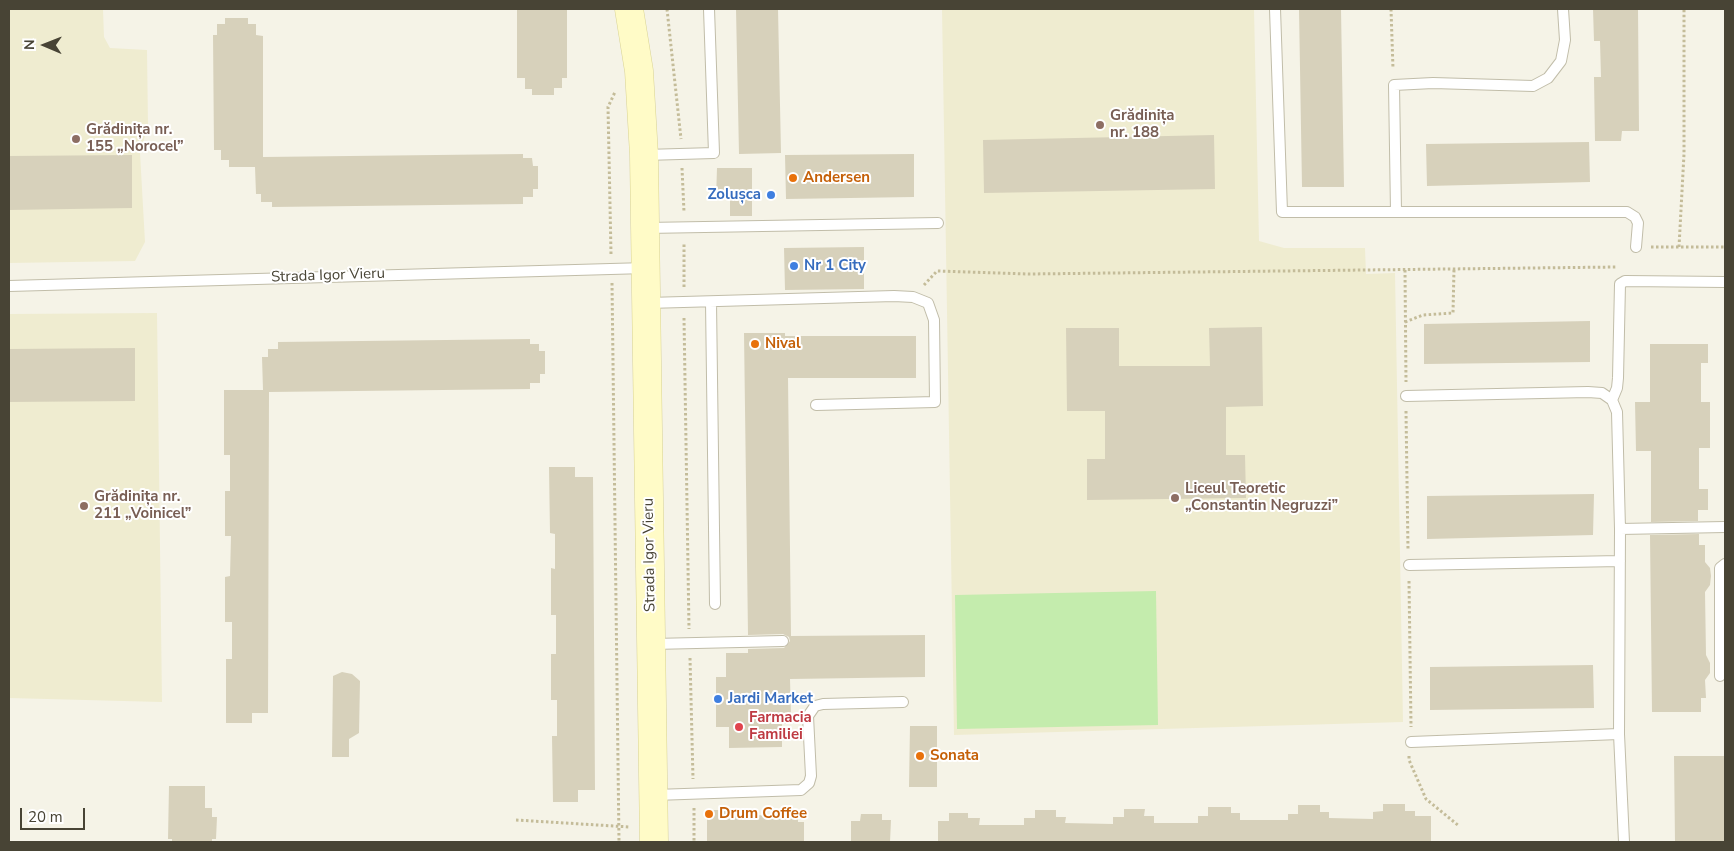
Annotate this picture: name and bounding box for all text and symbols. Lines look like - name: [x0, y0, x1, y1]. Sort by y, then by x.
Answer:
- north arrow: [20, 20, 70, 70]
- text: N: [20, 39, 39, 50]
- place label: Grădinița nr. 188: [1110, 107, 1174, 142]
- marker: Grădinița nr. 188: [1094, 119, 1106, 131]
- place label: Grădinița nr. 155 „Norocel”: [86, 121, 184, 156]
- marker: Grădinița nr. 155 „Norocel”: [70, 133, 82, 145]
- place label: Andersen: [803, 169, 870, 187]
- marker: Andersen: [787, 172, 799, 184]
- place label: Zolușca: [707, 186, 761, 204]
- marker: Zolușca: [765, 189, 777, 201]
- place label: Nr 1 City: [804, 257, 866, 275]
- marker: Nr 1 City: [788, 260, 800, 272]
- street label: Strada Igor Vieru: [271, 265, 385, 287]
- place label: Nival: [765, 335, 801, 353]
- marker: Nival: [749, 338, 761, 350]
- place label: Liceul Teoretic „Constantin Negruzzi”: [1185, 480, 1338, 515]
- place label: Grădinița nr. 211 „Voinicel”: [94, 488, 191, 523]
- marker: Liceul Teoretic „Constantin Negruzzi”: [1169, 492, 1181, 504]
- street label: Strada Igor Vieru: [640, 498, 660, 612]
- marker: Grădinița nr. 211 „Voinicel”: [78, 500, 90, 512]
- place label: Jardi Market: [728, 690, 813, 708]
- marker: Jardi Market: [712, 693, 724, 705]
- place label: Farmacia Familiei: [749, 709, 812, 744]
- marker: Farmacia Familiei: [733, 721, 745, 733]
- place label: Sonata: [930, 747, 979, 765]
- marker: Sonata: [914, 750, 926, 762]
- scale bar: [22, 798, 88, 830]
- place label: Drum Coffee: [719, 805, 807, 823]
- text: 20 m: [28, 807, 63, 827]
- marker: Drum Coffee: [703, 808, 715, 820]

